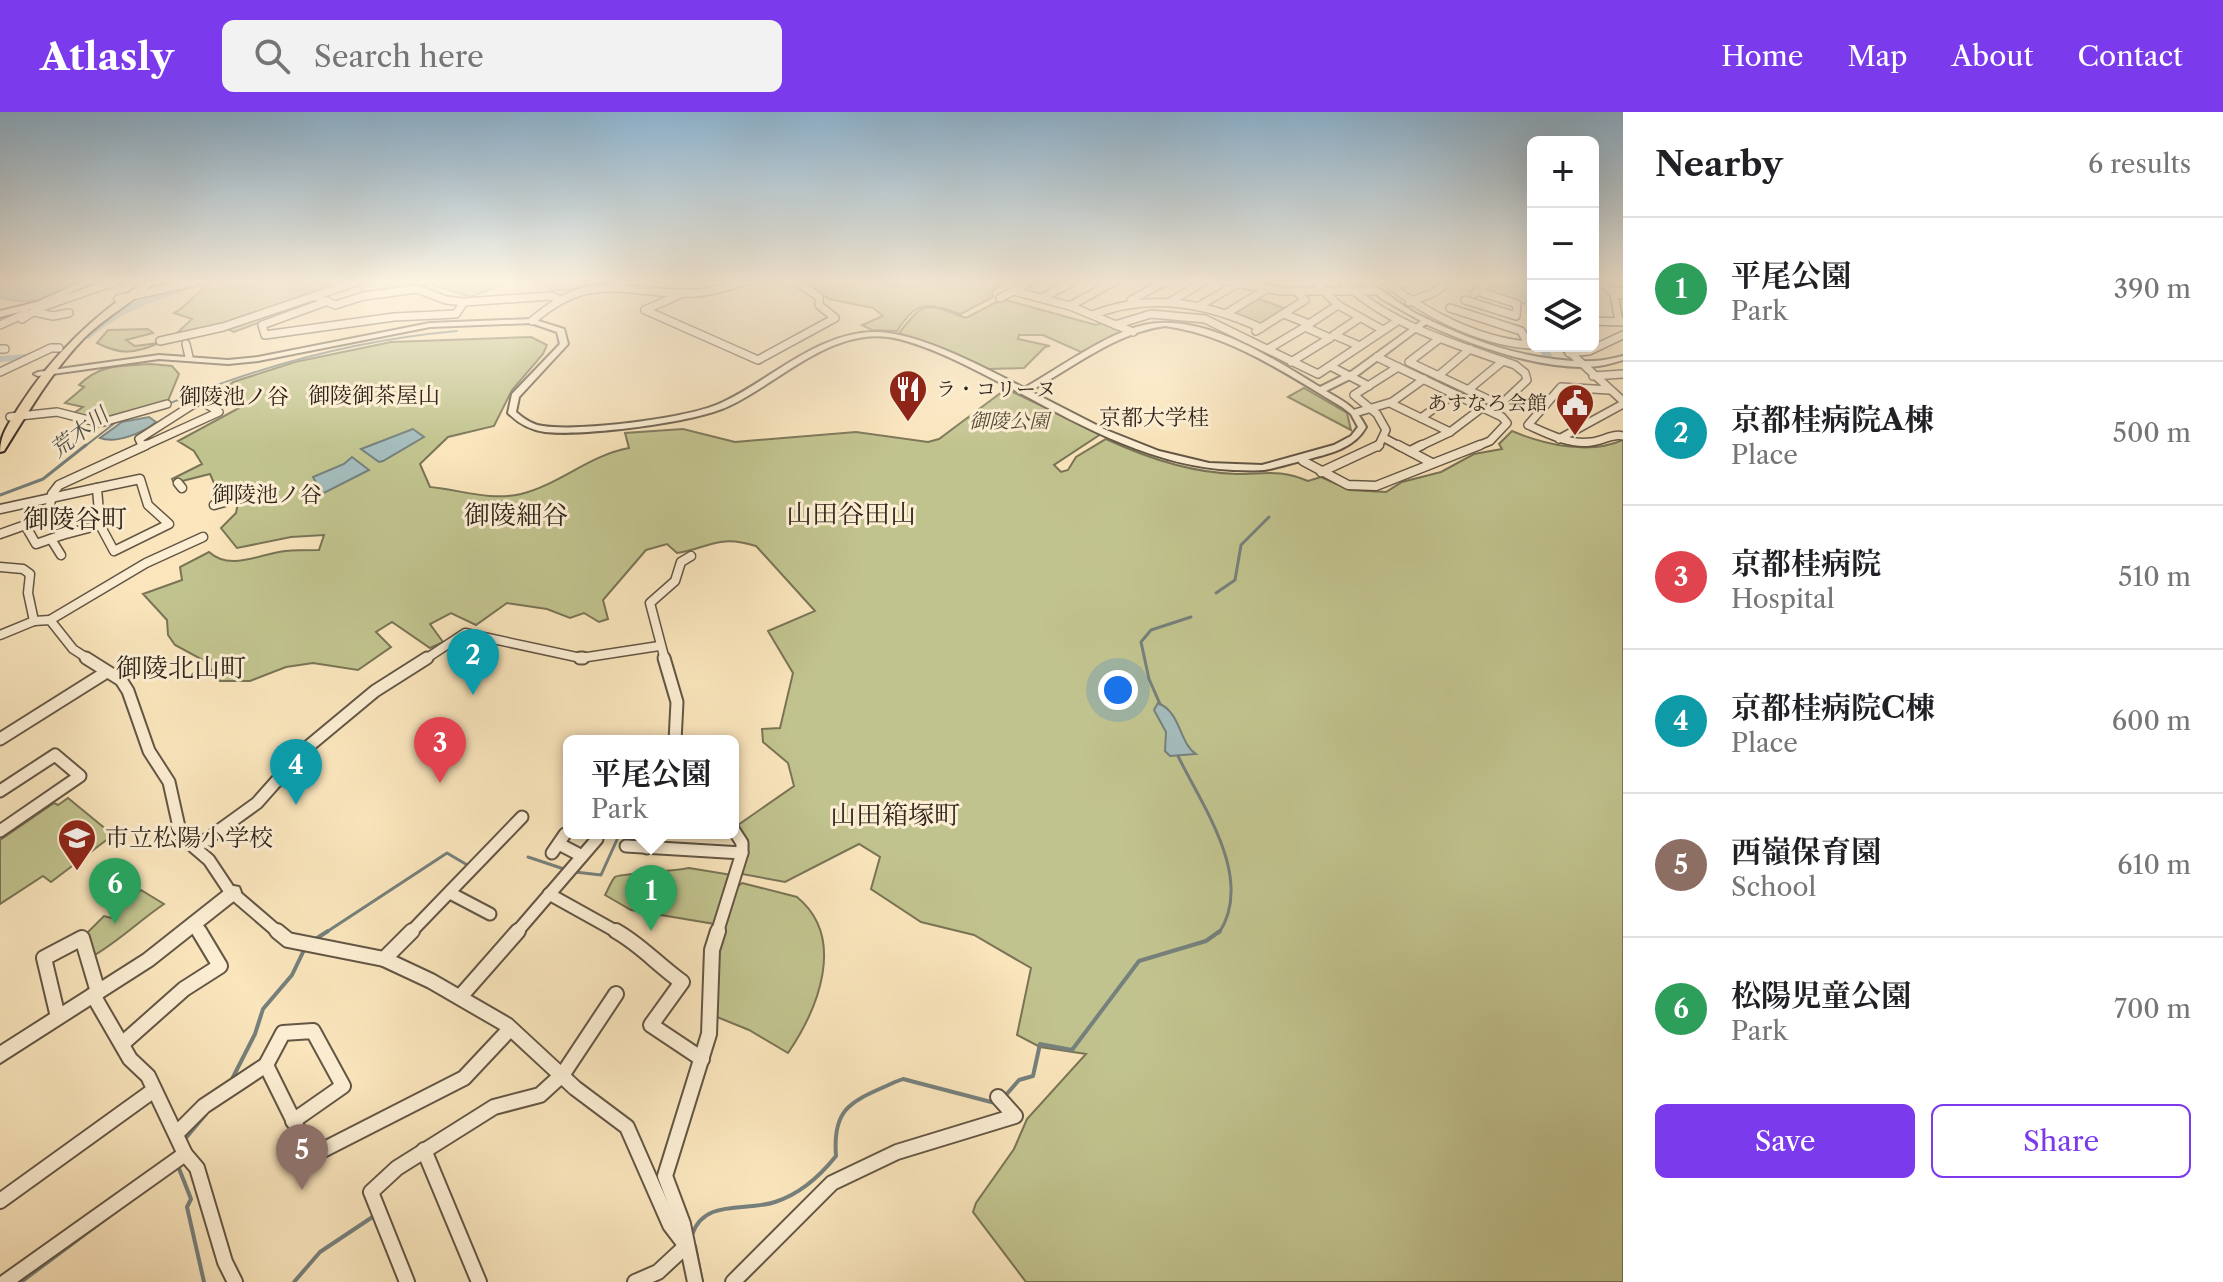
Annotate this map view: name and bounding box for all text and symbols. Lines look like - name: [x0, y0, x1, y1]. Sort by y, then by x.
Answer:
- search box: [222, 20, 782, 92]
- text: Atlasly: [40, 33, 174, 80]
- icon: search: [250, 34, 294, 78]
- text: Search here: [314, 38, 484, 75]
- text: Home: [1721, 39, 1803, 73]
- text: Map: [1847, 39, 1907, 73]
- text: About: [1951, 39, 2033, 73]
- text: Contact: [2077, 39, 2183, 73]
- map controls: [1527, 136, 1599, 352]
- button: +: [1527, 136, 1599, 208]
- text: Nearby: [1655, 143, 1783, 185]
- text: 6 results: [2088, 148, 2191, 180]
- button: −: [1527, 208, 1599, 280]
- text: 平尾公園: [1731, 257, 1851, 294]
- text: 1: [1675, 273, 1687, 305]
- text: 390 m: [2114, 273, 2191, 305]
- button: layers: [1527, 280, 1599, 352]
- text: Park: [1731, 295, 1788, 327]
- restaurant icon: ラ・コリーヌ: [887, 368, 929, 423]
- place label: ラ・コリーヌ: [936, 377, 1056, 401]
- district label: 御陵御茶屋山: [308, 382, 440, 409]
- public building icon: あすなろ会館: [1554, 382, 1596, 437]
- district label: 御陵池ノ谷: [179, 383, 289, 410]
- place label: あすなろ会館: [1427, 391, 1547, 415]
- water label: 荒木川: [45, 401, 115, 463]
- text: 京都桂病院A棟: [1731, 401, 1934, 438]
- district label: 京都大学桂: [1099, 404, 1209, 431]
- park label: 御陵公園: [969, 409, 1052, 433]
- text: 2: [1673, 417, 1689, 449]
- text: 500 m: [2113, 417, 2191, 449]
- text: Place: [1731, 439, 1798, 471]
- district label: 御陵池ノ谷: [212, 481, 322, 508]
- district label: 山田谷田山: [786, 498, 916, 530]
- district label: 御陵細谷: [464, 499, 568, 531]
- district label: 御陵谷町: [23, 503, 127, 535]
- text: 京都桂病院: [1731, 545, 1881, 582]
- text: 3: [1674, 561, 1688, 593]
- text: 510 m: [2118, 561, 2191, 593]
- text: Hospital: [1731, 583, 1835, 615]
- pin: 2: [447, 629, 499, 695]
- district label: 御陵北山町: [116, 652, 246, 684]
- your location: [1098, 670, 1138, 710]
- text: 京都桂病院C棟: [1731, 689, 1935, 726]
- text: 4: [1673, 705, 1689, 737]
- text: 600 m: [2112, 705, 2191, 737]
- pin: 3: [414, 717, 466, 783]
- text: Place: [1731, 727, 1798, 759]
- popup: [563, 735, 739, 839]
- pin: 4: [270, 739, 322, 805]
- text: 平尾公園: [591, 755, 711, 792]
- text: Park: [591, 793, 648, 825]
- district label: 山田箱塚町: [830, 799, 960, 831]
- school or university icon: 市立松陽小学校: [56, 817, 98, 872]
- place label: 市立松陽小学校: [105, 823, 273, 852]
- text: 西嶺保育園: [1731, 833, 1881, 870]
- text: 5: [1674, 849, 1688, 881]
- text: 610 m: [2117, 849, 2191, 881]
- pin: 6: [89, 858, 141, 924]
- pin: 1: [625, 865, 677, 931]
- text: School: [1731, 871, 1816, 903]
- text: 松陽児童公園: [1731, 977, 1911, 1014]
- text: 6: [1673, 993, 1689, 1025]
- text: 700 m: [2114, 993, 2191, 1025]
- text: Park: [1731, 1015, 1788, 1047]
- button: Save: [1655, 1104, 1915, 1178]
- button: Share: [1931, 1104, 2191, 1178]
- pin: 5: [276, 1124, 328, 1190]

